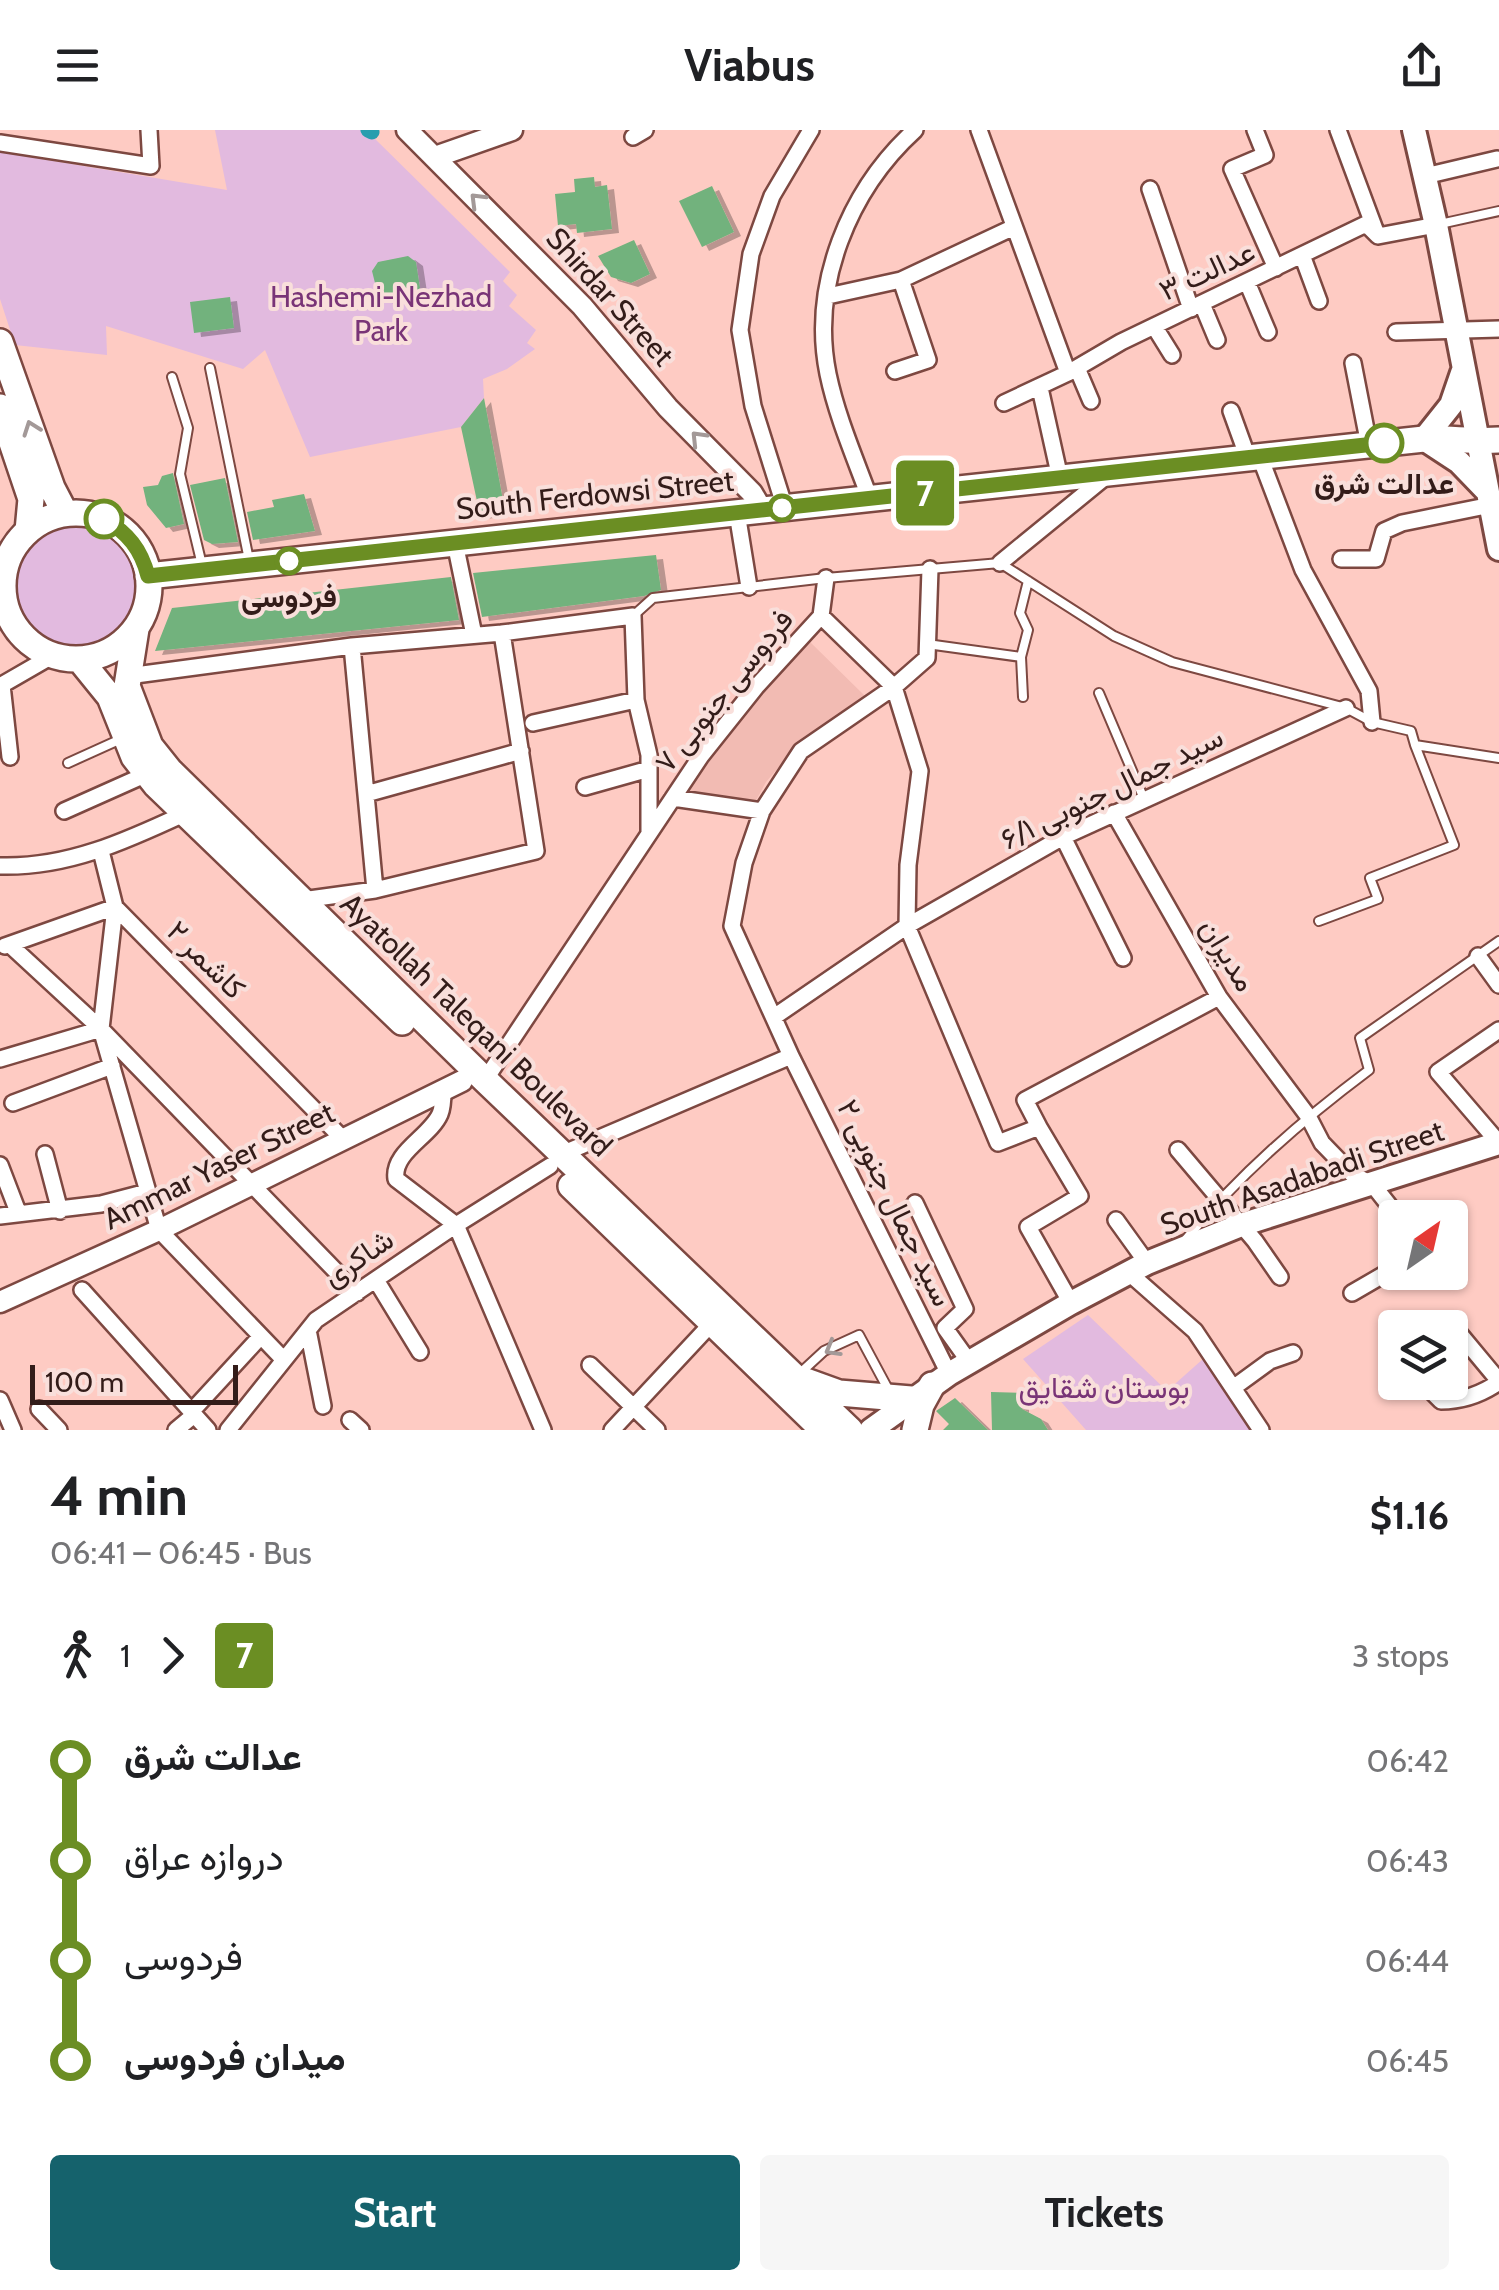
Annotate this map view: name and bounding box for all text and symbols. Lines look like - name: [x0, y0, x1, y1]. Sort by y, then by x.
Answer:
- icon: menu: [50, 38, 105, 93]
- text: Viabus: [684, 38, 815, 92]
- icon: share: [1394, 38, 1449, 93]
- one-way arrow: [471, 193, 489, 211]
- street label: Shirdar Street: [539, 220, 682, 373]
- street label: عدالت ۳: [1153, 232, 1261, 309]
- park label: Hashemi-Nezhad Park: [270, 278, 492, 349]
- one-way arrow: [22, 421, 43, 438]
- marker: عدالت شرق: [1365, 424, 1403, 462]
- one-way arrow: [691, 431, 709, 449]
- line badge: 7: [892, 460, 958, 526]
- street label: South Ferdowsi Street: [454, 462, 736, 527]
- place label: عدالت شرق: [1314, 465, 1454, 502]
- text: 7: [916, 472, 934, 515]
- unlabelled marker: [769, 495, 795, 521]
- unlabelled marker: [85, 500, 123, 538]
- marker: فردوسی: [276, 548, 302, 574]
- place label: فردوسی: [241, 578, 337, 615]
- street label: فردوسی جنوبی ۷: [646, 601, 801, 780]
- street label: سید جمال جنوبی ۶/۱: [995, 718, 1229, 857]
- street label: Ayatollah Taleqani Boulevard: [333, 885, 620, 1164]
- street label: مدیران: [1192, 911, 1265, 998]
- street label: کاشمر ۲: [159, 913, 253, 1007]
- street label: سید جمال جنوبی ۲: [829, 1093, 961, 1312]
- street label: Ammar Yaser Street: [97, 1094, 340, 1237]
- street label: South Asadabadi Street: [1155, 1112, 1448, 1243]
- north arrow: [1378, 1200, 1468, 1290]
- map controls: [1378, 1200, 1468, 1400]
- street label: شاکری: [315, 1221, 400, 1295]
- button: layers: [1378, 1310, 1468, 1400]
- one-way arrow: [825, 1336, 843, 1356]
- scale bar: [30, 1360, 238, 1404]
- text: 100 m: [45, 1365, 124, 1399]
- park label: بوستان شقایق: [1018, 1369, 1190, 1406]
- text: 4 min: [50, 1462, 188, 1529]
- text: $1.16: [1370, 1492, 1449, 1539]
- text: 06:41 – 06:45 · Bus: [50, 1533, 312, 1572]
- icon: walk: [50, 1628, 105, 1683]
- icon: forward: [145, 1628, 200, 1683]
- text: 7: [235, 1634, 253, 1677]
- text: 1: [120, 1636, 130, 1675]
- text: 3 stops: [1352, 1636, 1449, 1675]
- text: عدالت شرق: [124, 1733, 302, 1780]
- text: 06:42: [1367, 1741, 1449, 1780]
- text: دروازه عراق: [124, 1833, 284, 1880]
- text: 06:43: [1366, 1841, 1449, 1880]
- text: فردوسی: [124, 1933, 243, 1980]
- text: 06:44: [1365, 1941, 1449, 1980]
- text: میدان فردوسی: [124, 2033, 346, 2080]
- text: 06:45: [1366, 2041, 1449, 2080]
- button: Start: [50, 2155, 740, 2270]
- button: Tickets: [760, 2155, 1449, 2270]

